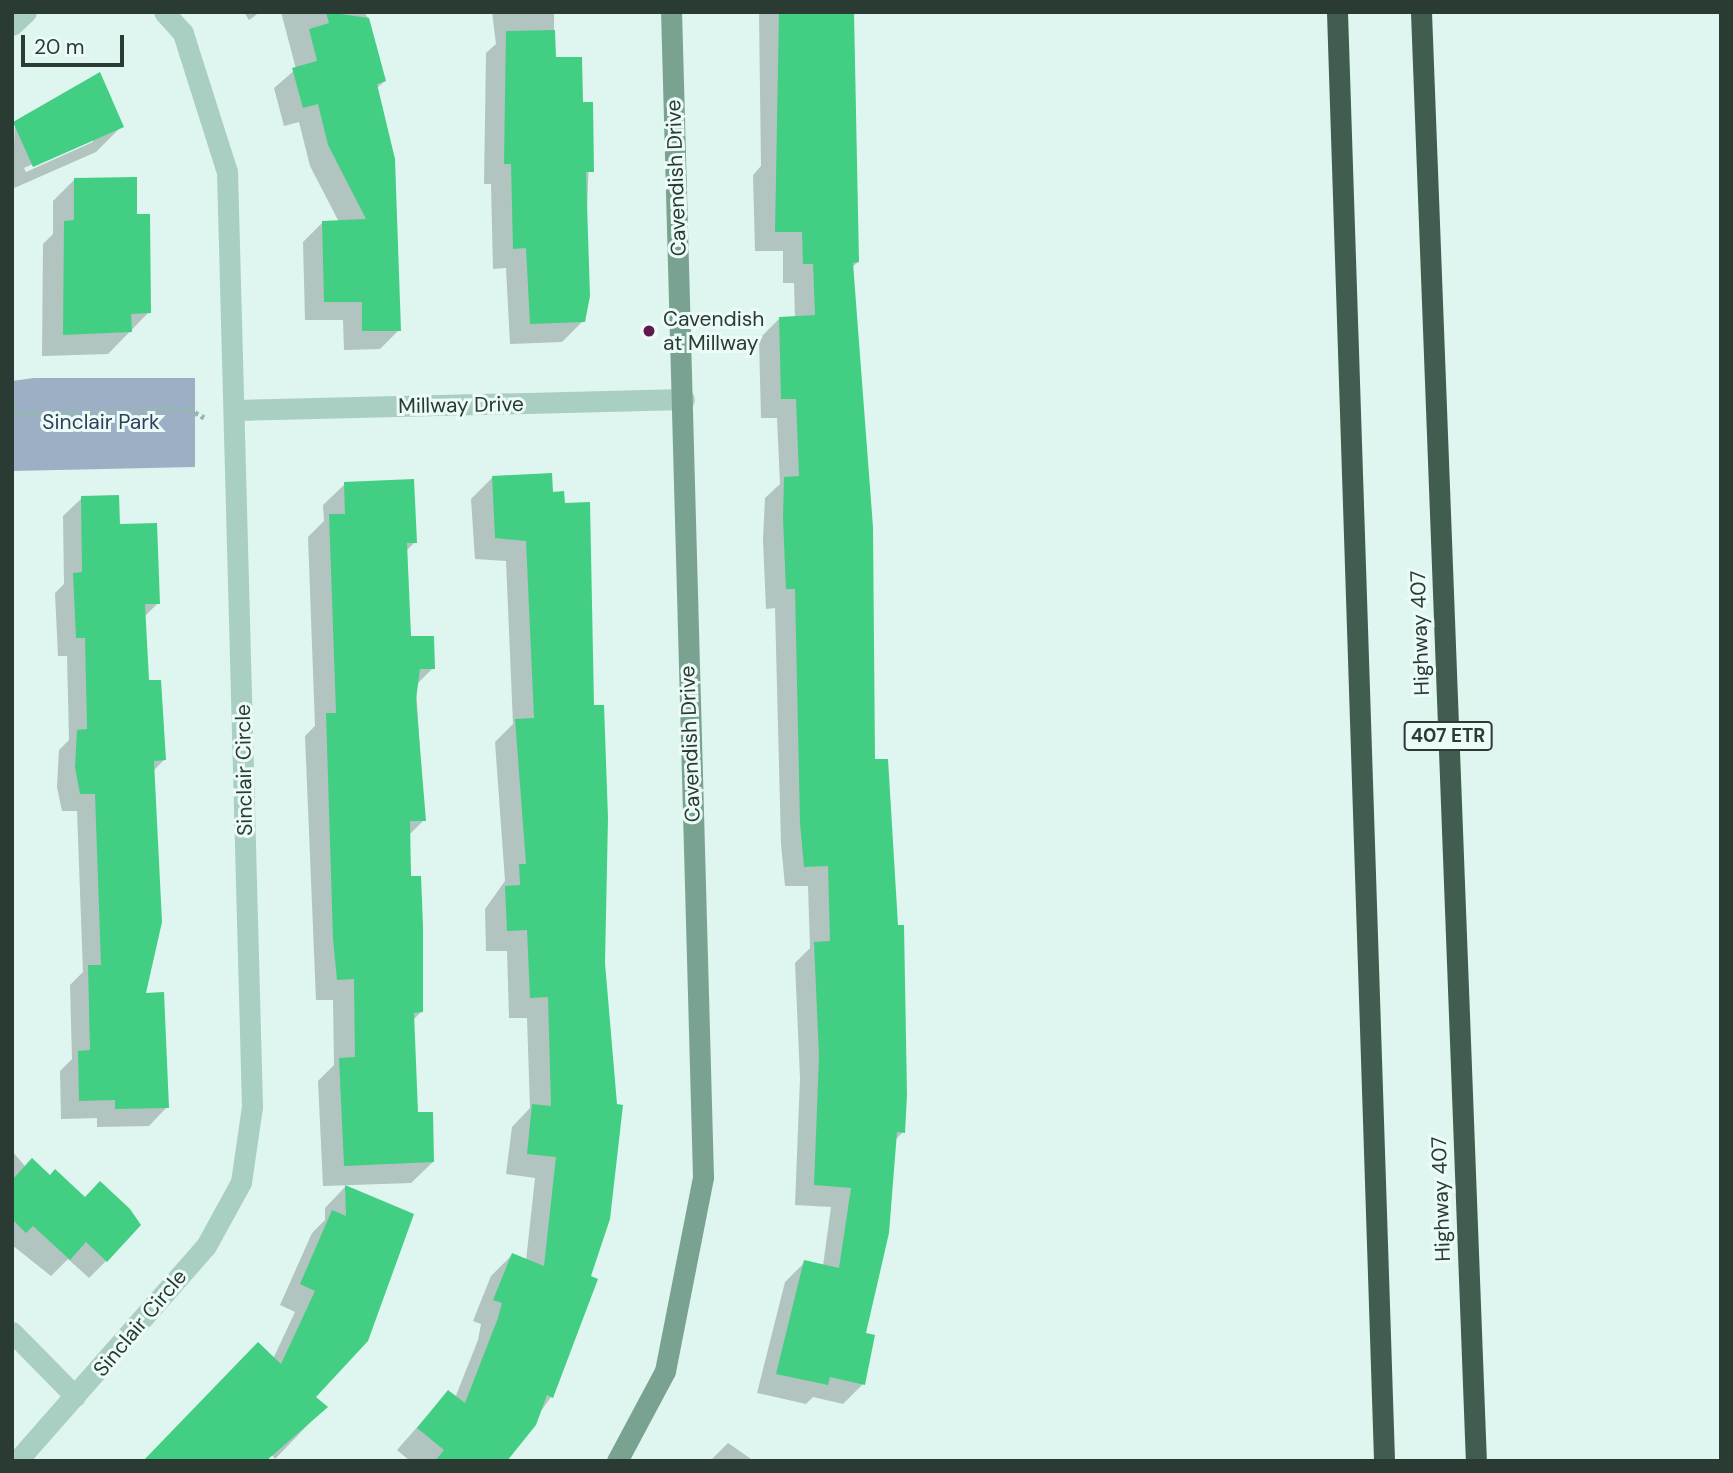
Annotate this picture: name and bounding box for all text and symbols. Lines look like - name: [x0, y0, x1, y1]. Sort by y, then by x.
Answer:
- scale bar: [24, 21, 128, 65]
- text: 20 m: [34, 33, 85, 61]
- street label: Cavendish Drive: [661, 99, 691, 257]
- place label: Cavendish at Millway: [663, 306, 764, 356]
- marker: Cavendish at Millway: [641, 323, 657, 339]
- street label: Millway Drive: [398, 391, 524, 419]
- park label: Sinclair Park: [42, 409, 160, 435]
- street label: Highway 407: [1405, 570, 1435, 696]
- street label: Cavendish Drive: [675, 665, 705, 823]
- street label: Sinclair Circle: [230, 704, 258, 836]
- road number: 407 ETR: [1402, 720, 1494, 751]
- street label: Highway 407: [1426, 1136, 1456, 1262]
- street label: Sinclair Circle: [88, 1264, 192, 1382]

